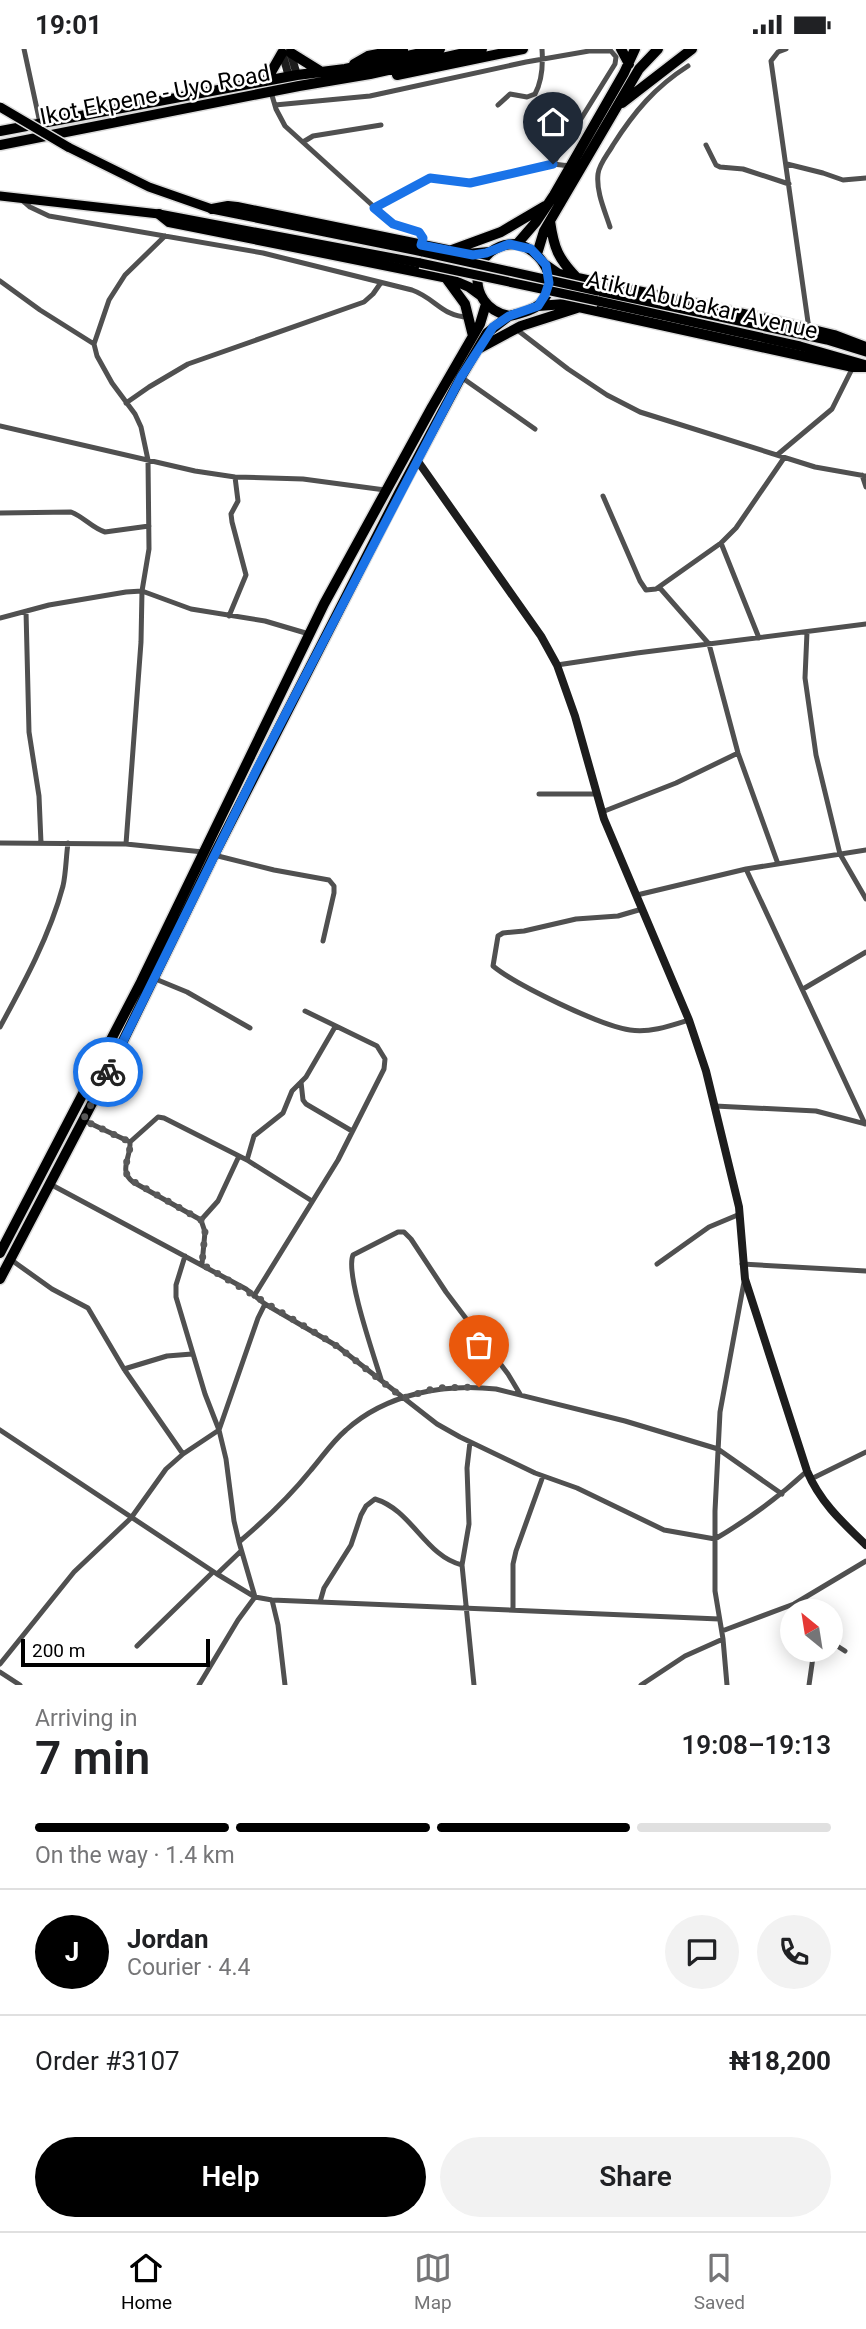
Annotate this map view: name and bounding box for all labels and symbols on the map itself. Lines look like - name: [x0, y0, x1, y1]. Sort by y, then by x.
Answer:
- street label: Ikot Ekpene - Uyo Road: [38, 59, 272, 131]
- pin: [523, 92, 583, 164]
- street label: Atiku Abubakar Avenue: [584, 265, 820, 345]
- courier: [73, 1037, 143, 1107]
- pin: [449, 1315, 509, 1387]
- north arrow: [780, 1599, 844, 1663]
- scale bar: [21, 1636, 210, 1668]

